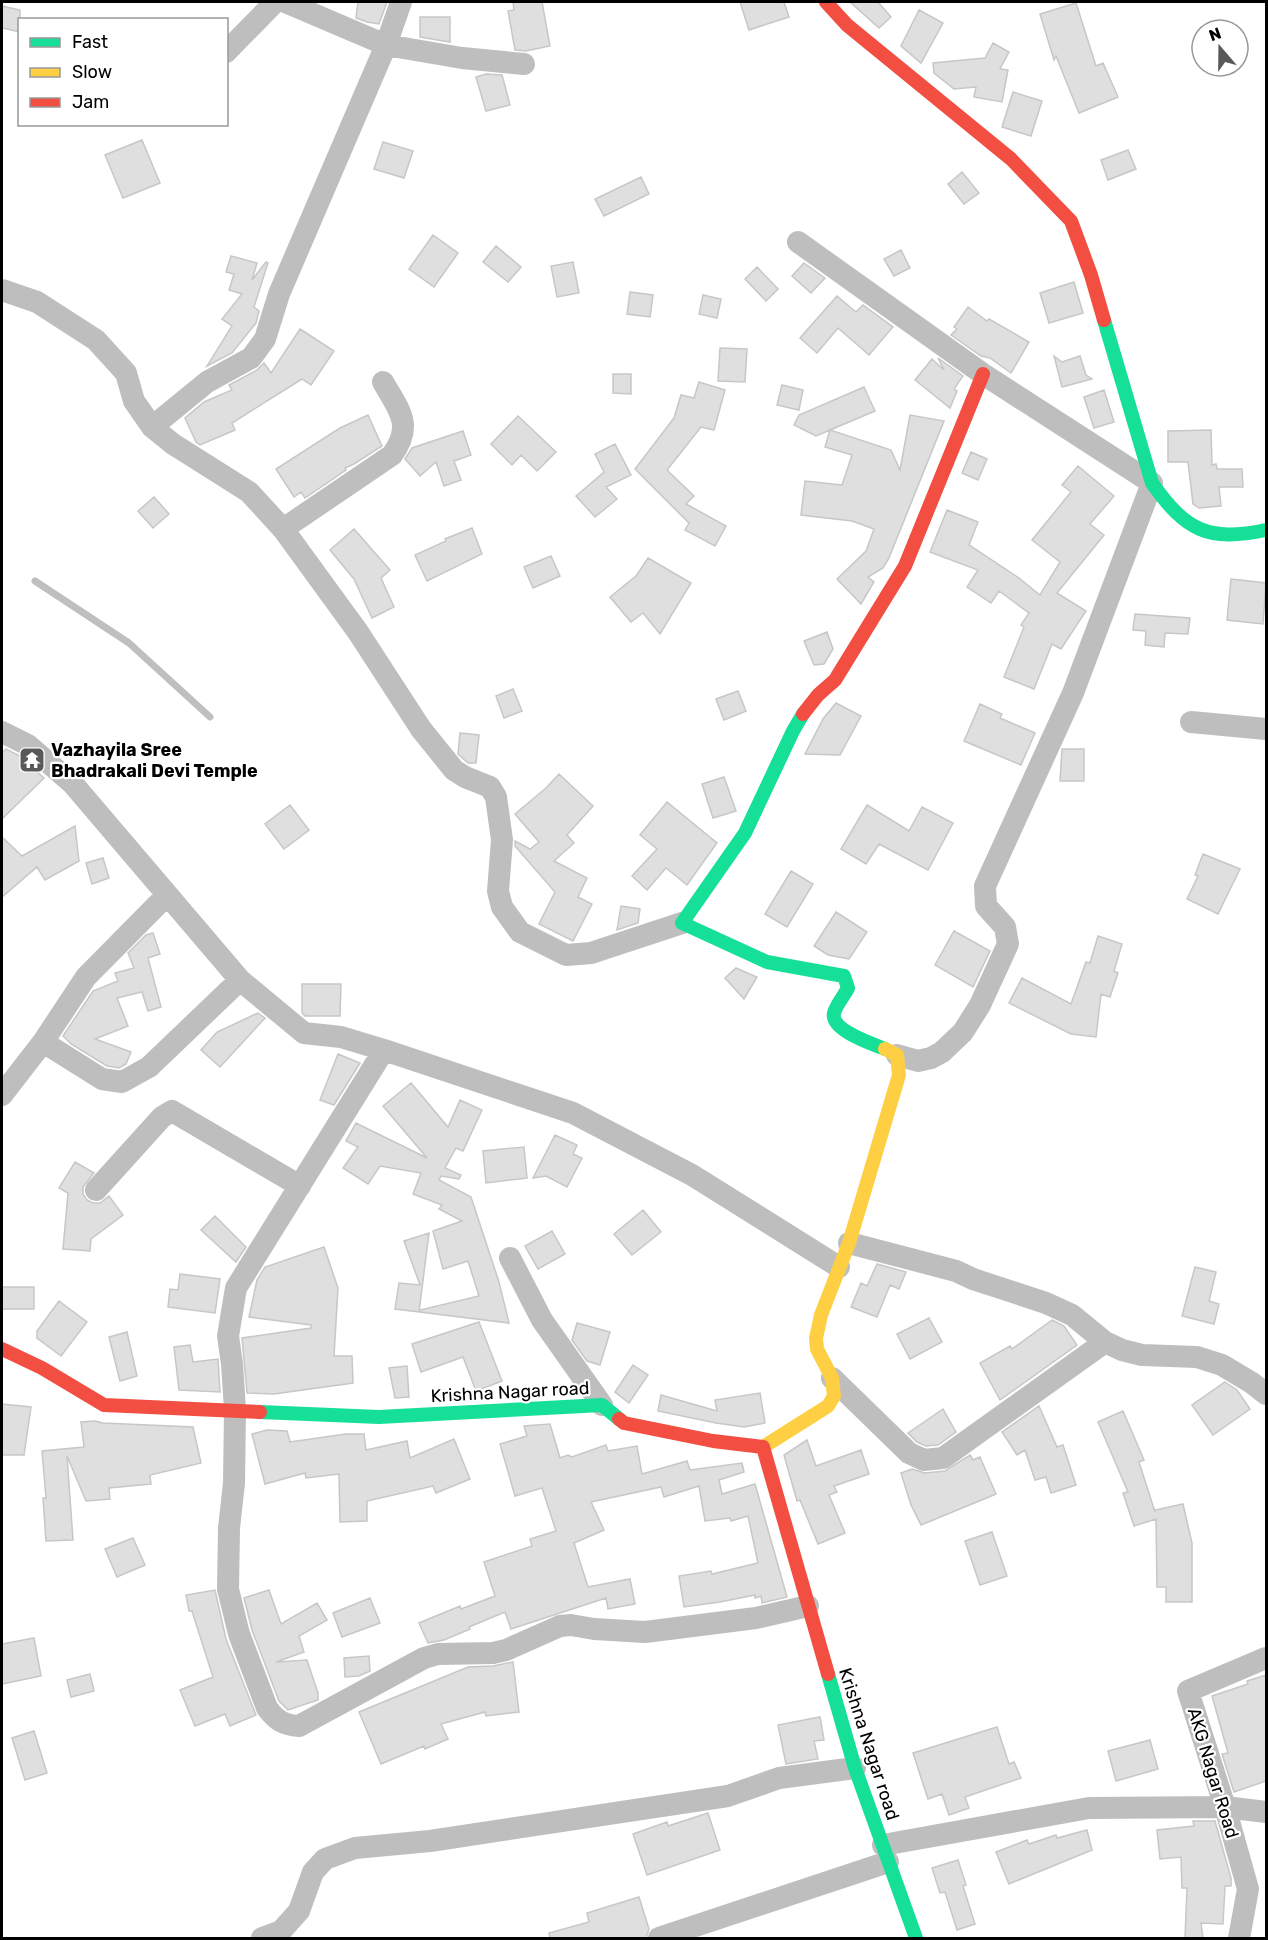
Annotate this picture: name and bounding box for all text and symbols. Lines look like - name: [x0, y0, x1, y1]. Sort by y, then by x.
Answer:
- legend: [18, 18, 228, 126]
- north arrow: [1190, 18, 1250, 78]
- text: N: [1206, 23, 1224, 45]
- text: Fast: [72, 31, 108, 53]
- text: Slow: [72, 61, 112, 83]
- text: Jam: [72, 91, 109, 113]
- place label: Vazhayila Sree Bhadrakali Devi Temple: [51, 739, 258, 782]
- temple icon: Vazhayila Sree Bhadrakali Devi Temple: [17, 745, 47, 775]
- street label: Krishna Nagar road: [430, 1377, 590, 1407]
- street label: Krishna Nagar road: [834, 1665, 904, 1823]
- street label: AKG Nagar Road: [1183, 1705, 1243, 1841]

